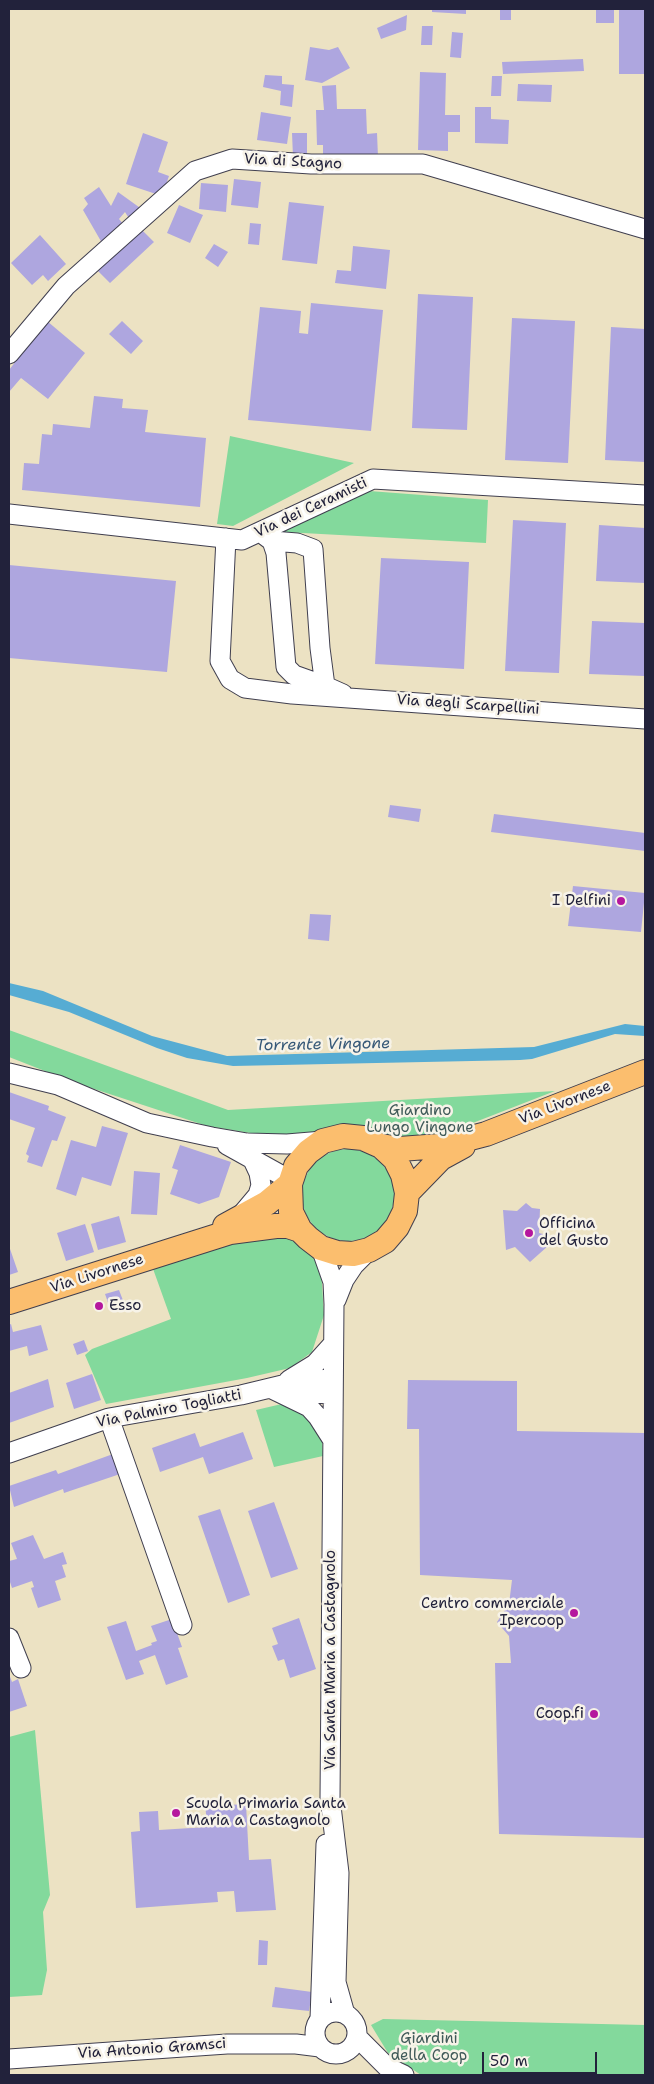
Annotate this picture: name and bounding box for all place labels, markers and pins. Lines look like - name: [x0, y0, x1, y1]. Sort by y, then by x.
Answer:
- place label: I Delfini: [552, 892, 611, 910]
- marker: I Delfini: [615, 895, 627, 907]
- place label: Officina del Gusto: [539, 1215, 609, 1250]
- marker: Officina del Gusto: [523, 1227, 535, 1239]
- place label: Esso: [109, 1297, 141, 1315]
- marker: Esso: [93, 1300, 105, 1312]
- place label: Centro commerciale Ipercoop: [421, 1595, 564, 1630]
- marker: Centro commerciale Ipercoop: [568, 1607, 580, 1619]
- place label: Coop.fi: [536, 1705, 584, 1723]
- marker: Coop.fi: [588, 1708, 600, 1720]
- place label: Scuola Primaria Santa Maria a Castagnolo: [186, 1795, 346, 1830]
- marker: Scuola Primaria Santa Maria a Castagnolo: [170, 1807, 182, 1819]

